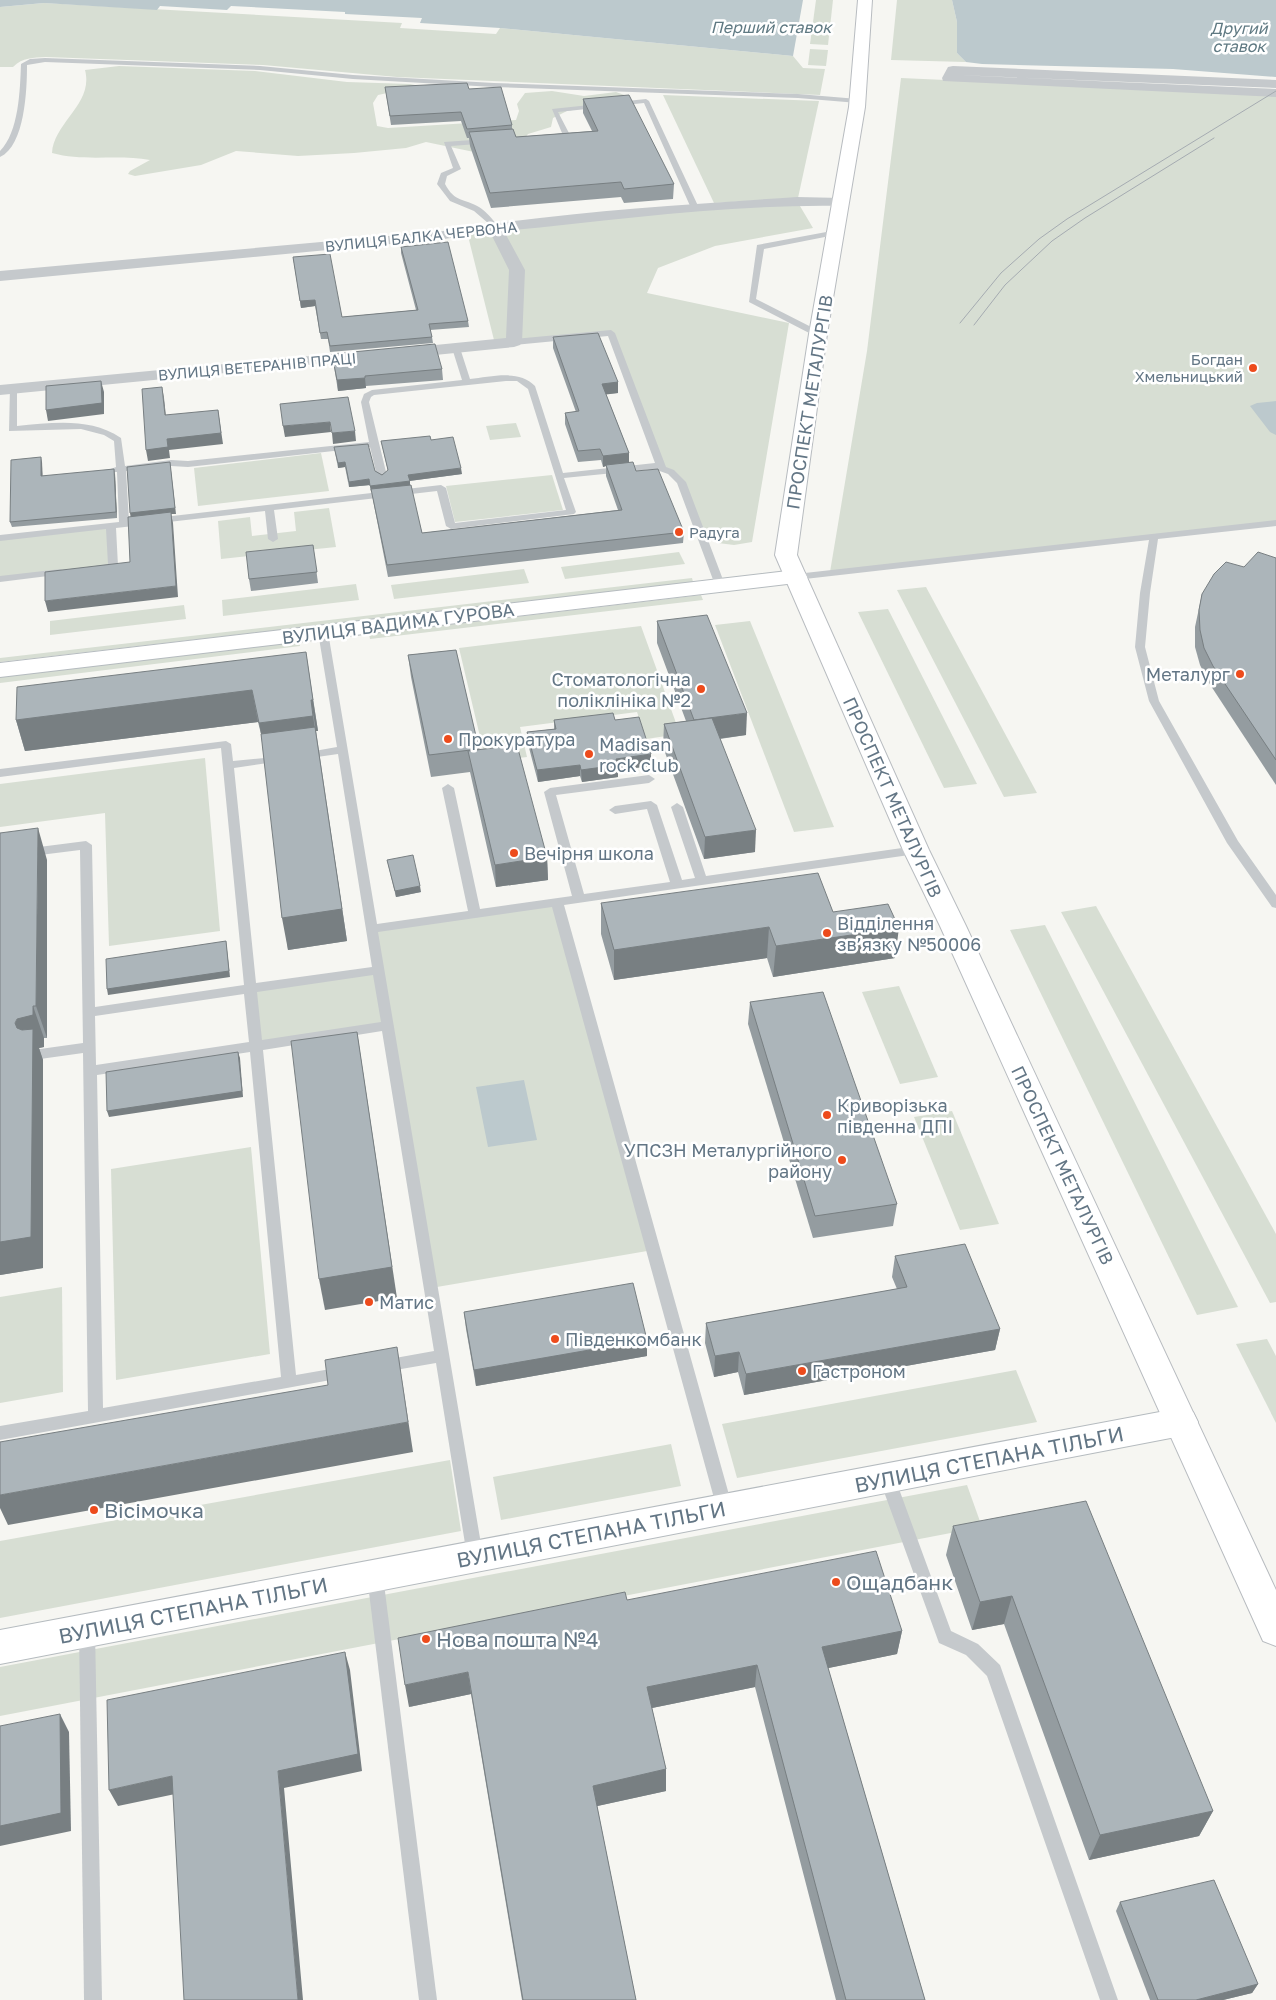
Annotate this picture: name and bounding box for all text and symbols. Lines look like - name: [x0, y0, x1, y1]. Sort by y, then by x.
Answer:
- water label: Перший ставок: [711, 17, 833, 37]
- water label: Другий ставок: [1209, 18, 1269, 56]
- street label: ВУЛИЦЯ БАЛКА ЧЕРВОНА: [324, 217, 518, 255]
- street label: ПРОСПЕКТ МЕТАЛУРГІВ: [781, 293, 837, 511]
- street label: ВУЛИЦЯ ВЕТЕРАНІВ ПРАЦІ: [157, 348, 357, 384]
- place label: Богдан Хмельницький: [1135, 350, 1243, 385]
- marker: Богдан Хмельницький: [1247, 362, 1259, 374]
- place label: Радуга: [689, 523, 740, 541]
- marker: Радуга: [673, 526, 685, 538]
- street label: ВУЛИЦЯ ВАДИМА ГУРОВА: [280, 598, 516, 648]
- place label: Металург: [1146, 663, 1230, 685]
- place label: Стоматологічна поліклініка №2: [552, 668, 691, 711]
- marker: Металург: [1234, 668, 1246, 680]
- marker: Стоматологічна поліклініка №2: [695, 683, 707, 695]
- street label: ПРОСПЕКТ МЕТАЛУРГІВ: [839, 693, 947, 901]
- place label: Прокуратура: [458, 728, 576, 750]
- marker: Прокуратура: [442, 733, 454, 745]
- place label: Madisan rock club: [599, 733, 679, 776]
- marker: Madisan rock club: [583, 748, 595, 760]
- place label: Вечірня школа: [524, 842, 654, 864]
- marker: Вечірня школа: [508, 847, 520, 859]
- place label: Відділення зв’язку №50006: [837, 912, 981, 955]
- marker: Відділення зв’язку №50006: [821, 927, 833, 939]
- street label: ПРОСПЕКТ МЕТАЛУРГІВ: [1007, 1062, 1119, 1268]
- place label: Криворізька південна ДПІ: [837, 1094, 953, 1137]
- marker: Криворізька південна ДПІ: [821, 1109, 833, 1121]
- place label: УПСЗН Металургійного району: [624, 1139, 832, 1182]
- marker: УПСЗН Металургійного району: [836, 1154, 848, 1166]
- place label: Матис: [379, 1291, 434, 1313]
- marker: Матис: [363, 1296, 375, 1308]
- place label: Південкомбанк: [565, 1328, 702, 1350]
- marker: Південкомбанк: [549, 1333, 561, 1345]
- place label: Гастроном: [812, 1360, 906, 1382]
- marker: Гастроном: [796, 1365, 808, 1377]
- street label: ВУЛИЦЯ СТЕПАНА ТІЛЬГИ: [852, 1420, 1126, 1498]
- street label: ВУЛИЦЯ СТЕПАНА ТІЛЬГИ: [454, 1495, 728, 1573]
- place label: Вісімочка: [104, 1497, 204, 1523]
- marker: Вісімочка: [88, 1504, 100, 1516]
- place label: Ощадбанк: [846, 1569, 953, 1595]
- street label: ВУЛИЦЯ СТЕПАНА ТІЛЬГИ: [56, 1571, 330, 1649]
- marker: Ощадбанк: [830, 1576, 842, 1588]
- place label: Нова пошта №4: [436, 1626, 599, 1652]
- marker: Нова пошта №4: [420, 1633, 432, 1645]

